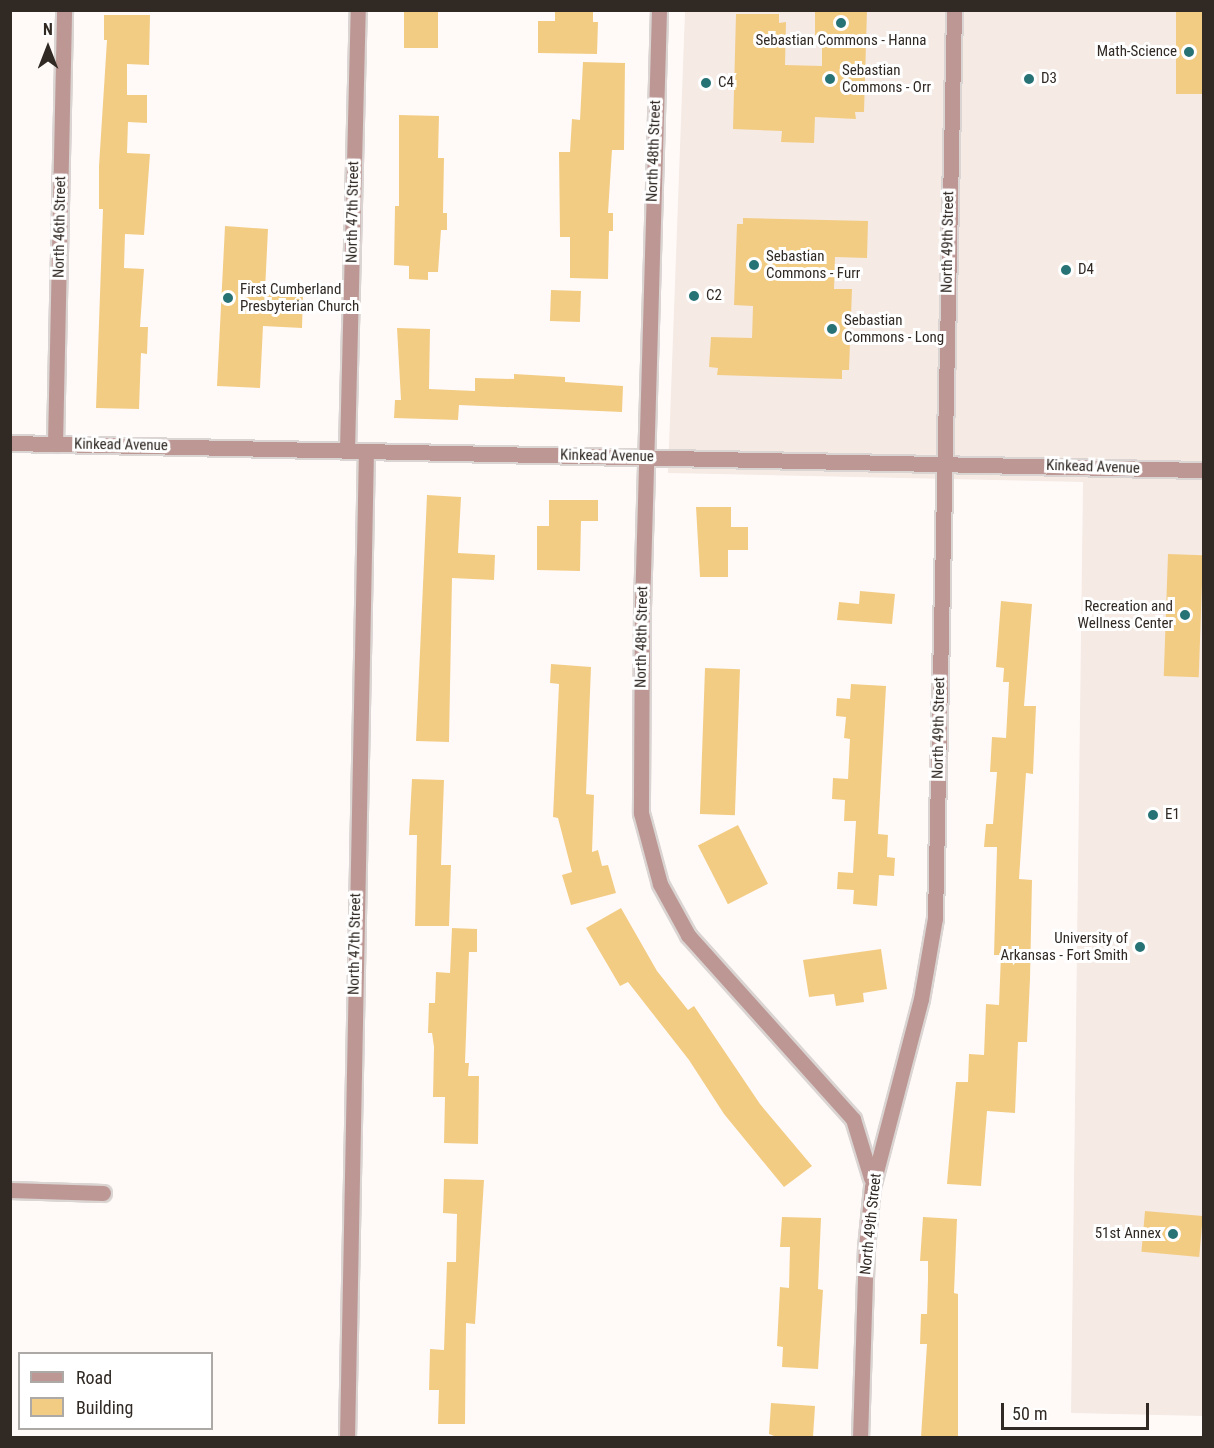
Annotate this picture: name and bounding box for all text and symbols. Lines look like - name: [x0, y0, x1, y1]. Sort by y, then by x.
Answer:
- marker: Sebastian Commons - Hanna: [834, 16, 848, 30]
- north arrow: [18, 18, 78, 78]
- text: N: [43, 20, 53, 39]
- place label: Sebastian Commons - Hanna: [755, 32, 927, 50]
- place label: Math-Science: [1097, 43, 1177, 61]
- marker: Math-Science: [1182, 45, 1196, 59]
- place label: Sebastian Commons - Orr: [842, 61, 931, 96]
- place label: D3: [1041, 70, 1057, 88]
- marker: Sebastian Commons - Orr: [823, 72, 837, 86]
- marker: D3: [1022, 72, 1036, 86]
- place label: C4: [718, 74, 734, 92]
- marker: C4: [699, 76, 713, 90]
- street label: North 48th Street: [643, 100, 665, 202]
- street label: North 47th Street: [343, 161, 363, 263]
- street label: North 46th Street: [50, 176, 70, 278]
- street label: North 49th Street: [938, 191, 958, 293]
- place label: Sebastian Commons - Furr: [766, 247, 860, 282]
- marker: Sebastian Commons - Furr: [747, 258, 761, 272]
- place label: D4: [1078, 261, 1094, 279]
- marker: D4: [1059, 263, 1073, 277]
- place label: First Cumberland Presbyterian Church: [240, 280, 359, 315]
- place label: C2: [706, 287, 722, 305]
- marker: C2: [687, 289, 701, 303]
- marker: First Cumberland Presbyterian Church: [221, 291, 235, 305]
- place label: Sebastian Commons - Long: [844, 311, 944, 346]
- marker: Sebastian Commons - Long: [825, 322, 839, 336]
- street label: Kinkead Avenue: [74, 435, 168, 455]
- street label: Kinkead Avenue: [560, 446, 654, 466]
- street label: Kinkead Avenue: [1046, 456, 1140, 478]
- street label: North 48th Street: [632, 586, 652, 688]
- place label: Recreation and Wellness Center: [1078, 597, 1173, 632]
- marker: Recreation and Wellness Center: [1178, 608, 1192, 622]
- street label: North 49th Street: [929, 677, 949, 779]
- place label: E1: [1165, 806, 1180, 824]
- marker: E1: [1146, 808, 1160, 822]
- street label: North 47th Street: [345, 893, 365, 995]
- place label: University of Arkansas - Fort Smith: [1000, 929, 1128, 964]
- marker: University of Arkansas - Fort Smith: [1133, 940, 1147, 954]
- street label: North 49th Street: [857, 1172, 885, 1276]
- place label: 51st Annex: [1095, 1225, 1161, 1243]
- marker: 51st Annex: [1166, 1227, 1180, 1241]
- legend: [18, 1352, 213, 1430]
- text: Road: [76, 1367, 112, 1388]
- scale bar: [1004, 1391, 1152, 1429]
- text: Building: [76, 1397, 133, 1418]
- text: 50 m: [1012, 1403, 1047, 1424]

